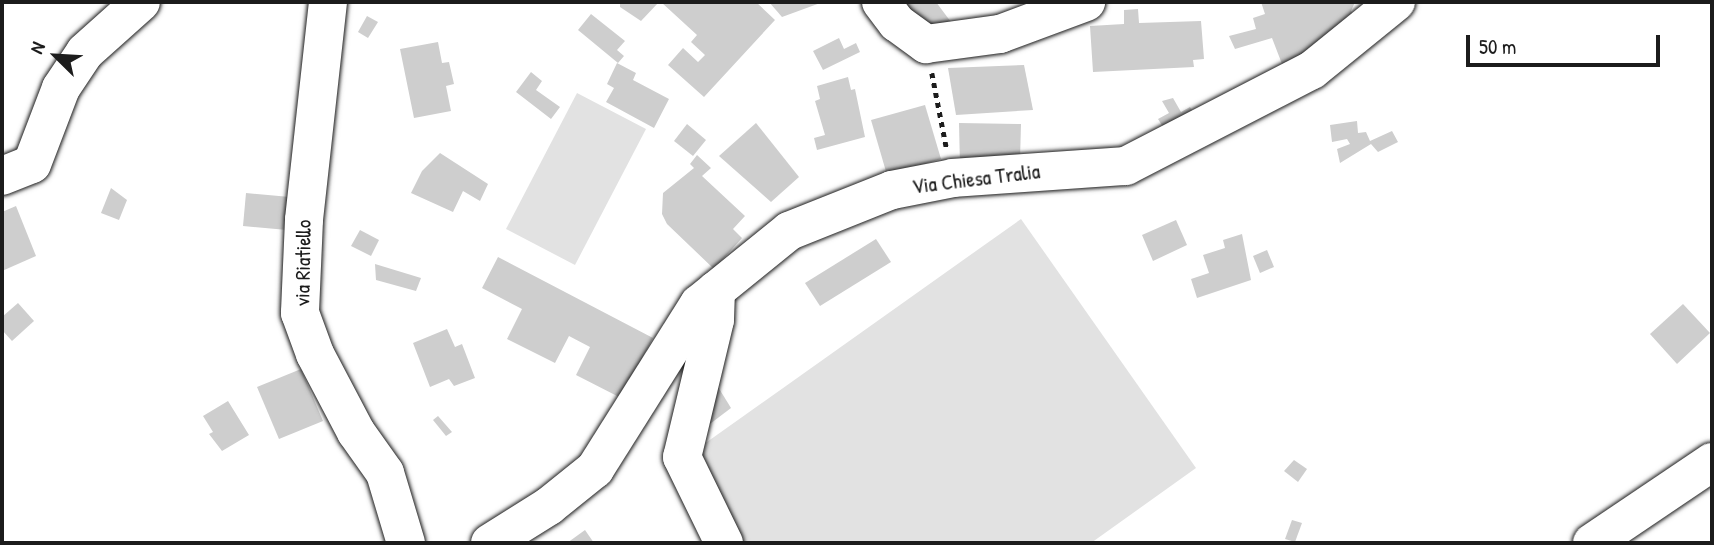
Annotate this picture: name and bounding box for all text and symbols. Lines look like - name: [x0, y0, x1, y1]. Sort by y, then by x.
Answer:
- north arrow: [21, 21, 91, 91]
- scale bar: [1469, 21, 1663, 65]
- text: 50 m: [1479, 32, 1516, 61]
- text: N: [23, 38, 51, 57]
- street label: Via Chiesa Tralia: [911, 159, 1041, 199]
- street label: via Riatiello: [290, 220, 316, 306]

